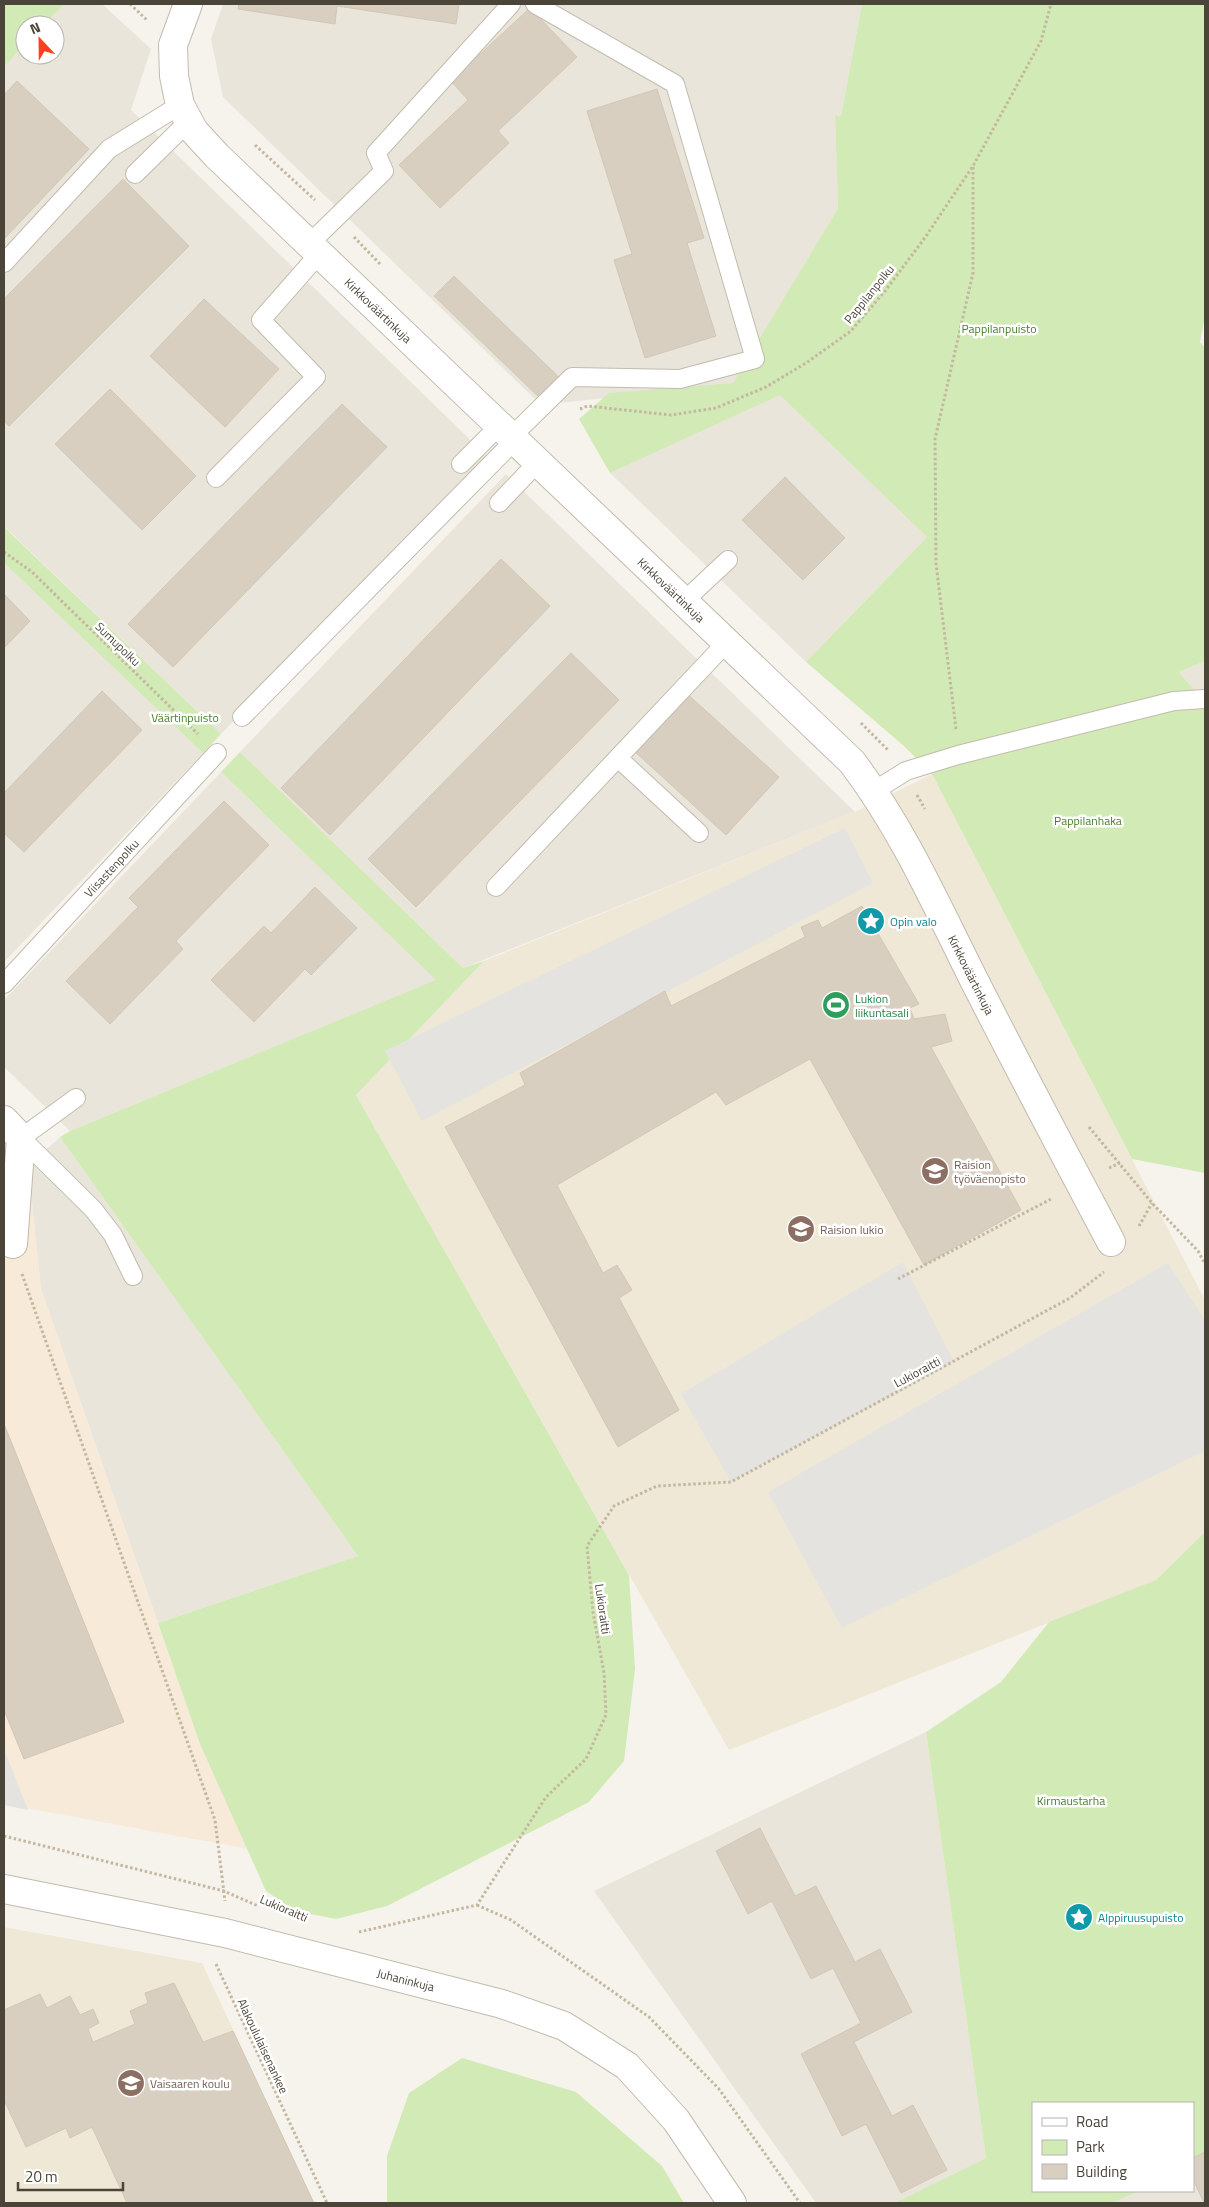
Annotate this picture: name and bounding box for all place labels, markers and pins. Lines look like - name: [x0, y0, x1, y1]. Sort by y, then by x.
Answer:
- place icon: Opin valo: [856, 906, 886, 936]
- place label: Opin valo: [890, 912, 937, 931]
- place label: Lukion liikuntasali: [855, 989, 909, 1022]
- sports icon: Lukion liikuntasali: [821, 990, 851, 1020]
- place label: Raision työväenopisto: [954, 1155, 1026, 1188]
- school or university icon: Raision työväenopisto: [920, 1156, 950, 1186]
- school or university icon: Raision lukio: [786, 1214, 816, 1244]
- place label: Raision lukio: [820, 1220, 884, 1239]
- place icon: Alppiruusupuisto: [1064, 1902, 1094, 1932]
- place label: Alppiruusupuisto: [1098, 1908, 1184, 1927]
- school or university icon: Vaisaaren koulu: [116, 2068, 146, 2098]
- place label: Vaisaaren koulu: [150, 2074, 230, 2093]

